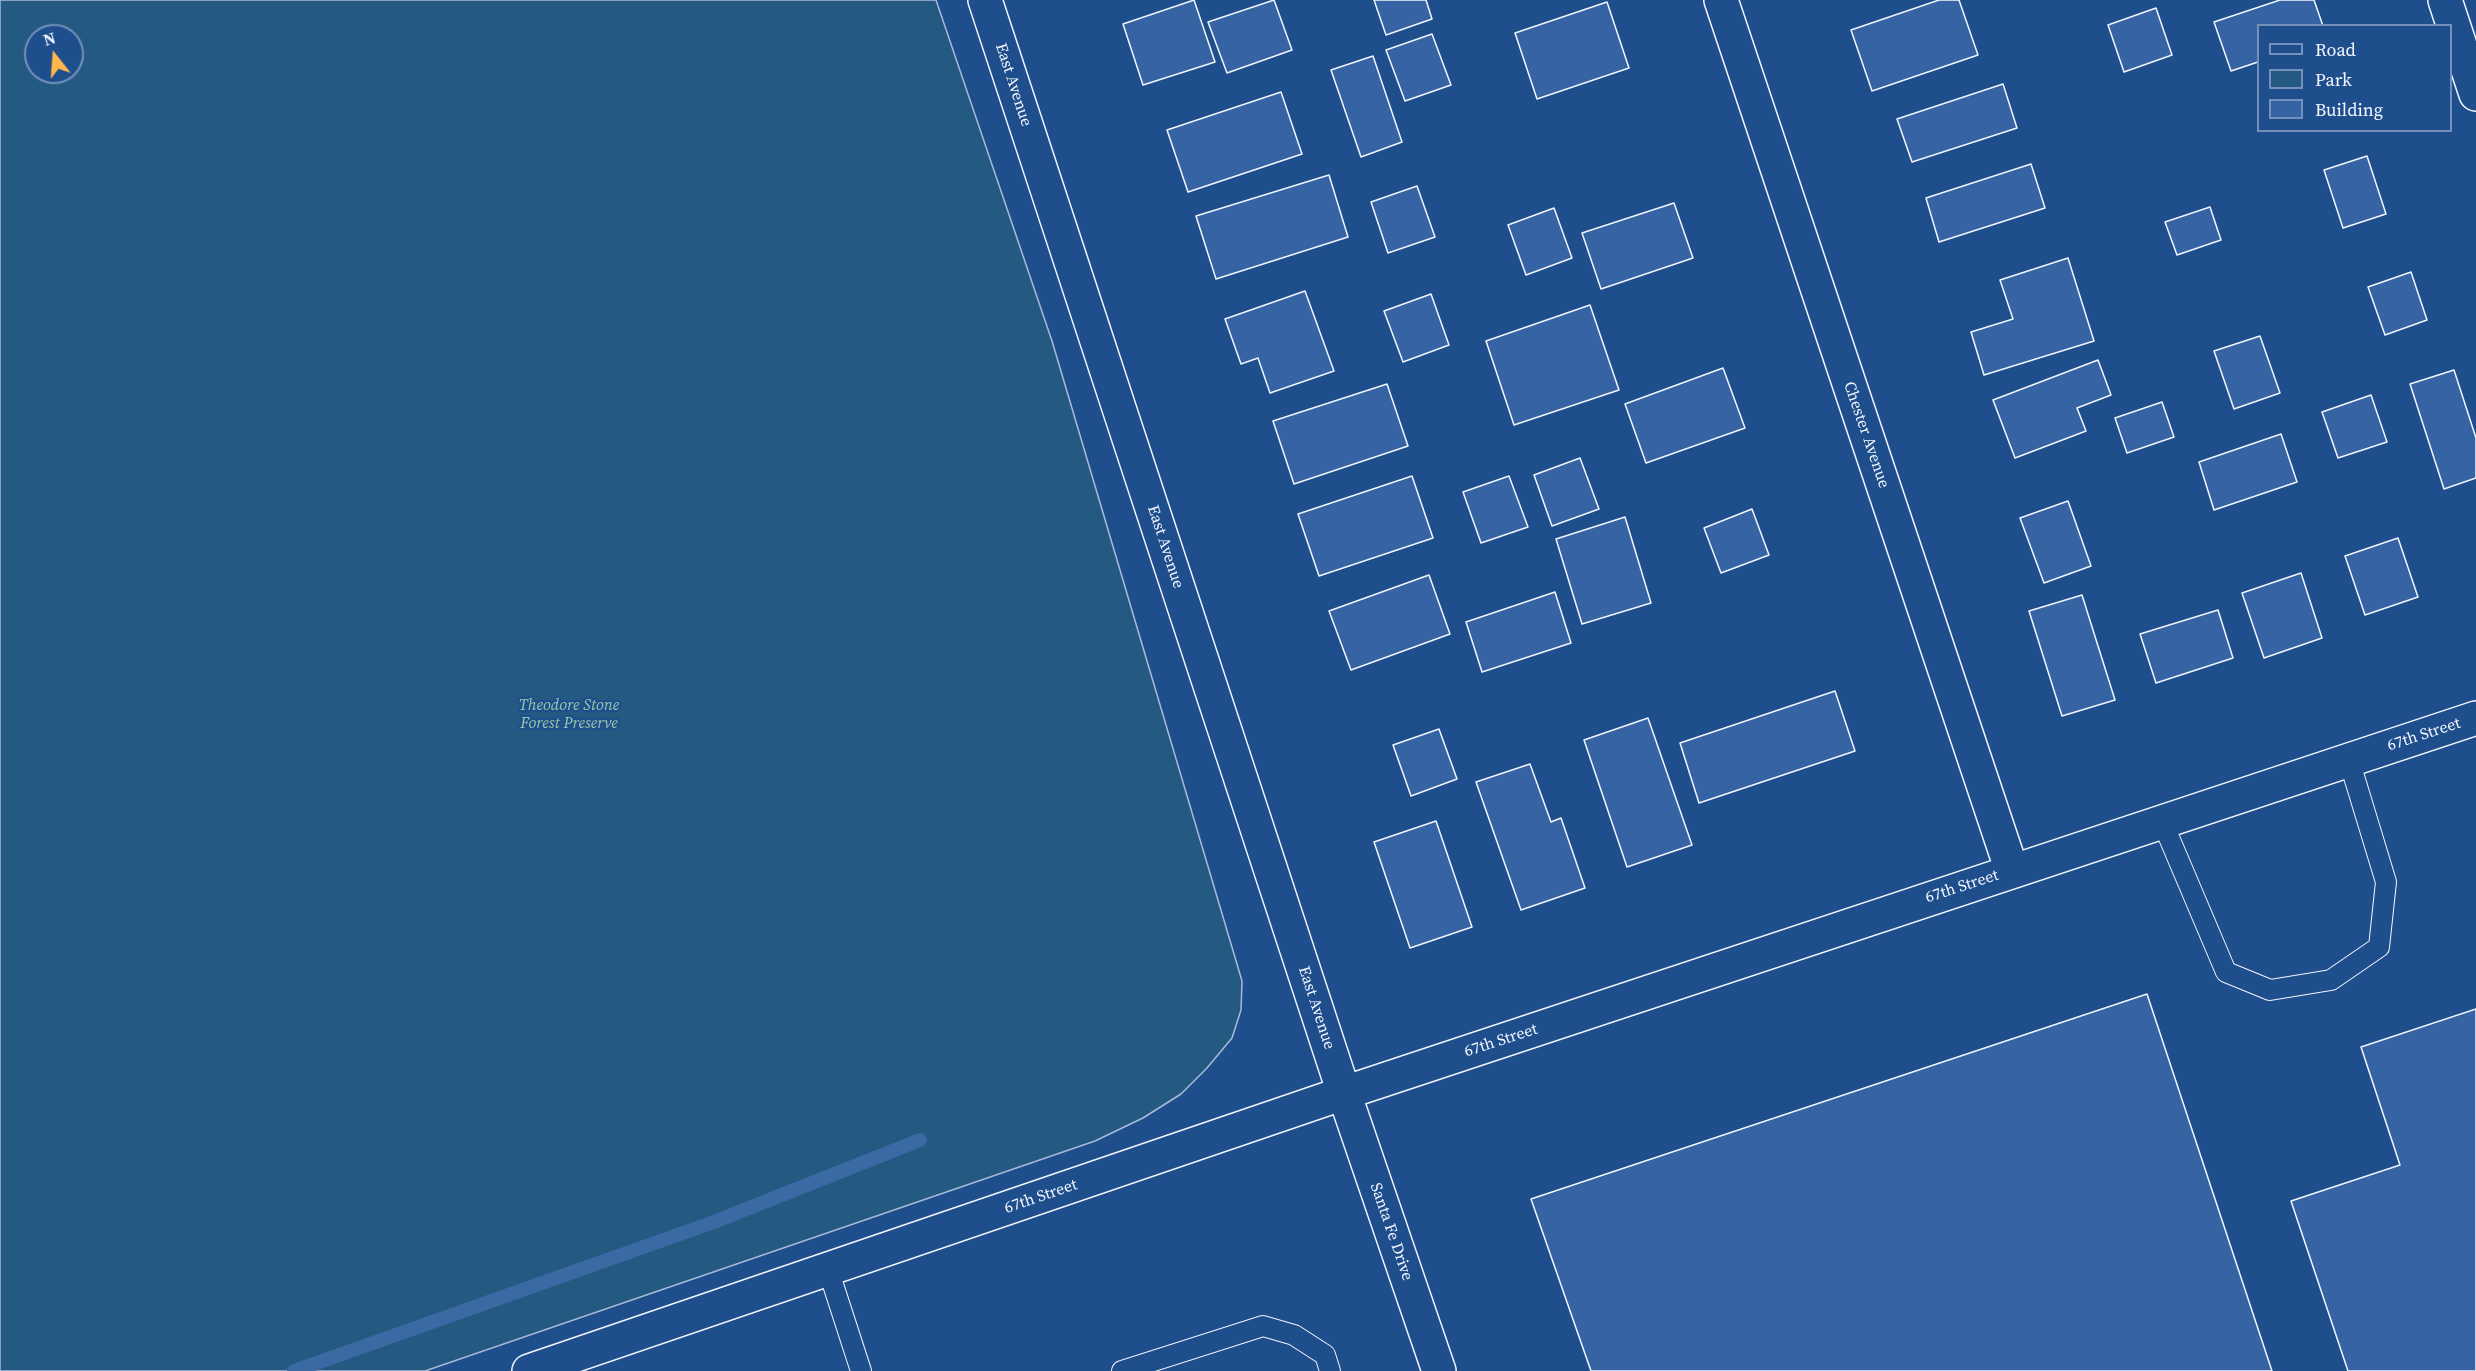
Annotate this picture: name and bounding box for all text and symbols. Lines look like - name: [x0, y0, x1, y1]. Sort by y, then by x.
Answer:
- north arrow: [24, 24, 84, 84]
- legend: [2257, 24, 2452, 132]
- text: N: [41, 26, 58, 51]
- text: Road: [2315, 37, 2356, 62]
- street label: East Avenue: [991, 41, 1035, 129]
- text: Park: [2315, 67, 2352, 92]
- text: Building: [2315, 97, 2383, 122]
- street label: Chester Avenue: [1839, 379, 1893, 491]
- street label: East Avenue: [1143, 503, 1187, 591]
- park label: Theodore Stone Forest Preserve: [519, 696, 619, 734]
- street label: 67th Street: [2385, 714, 2463, 756]
- street label: 67th Street: [1923, 866, 2001, 908]
- street label: East Avenue: [1294, 964, 1338, 1052]
- street label: 67th Street: [1462, 1020, 1540, 1062]
- street label: 67th Street: [1002, 1176, 1080, 1218]
- street label: Santa Fe Drive: [1365, 1181, 1417, 1283]

